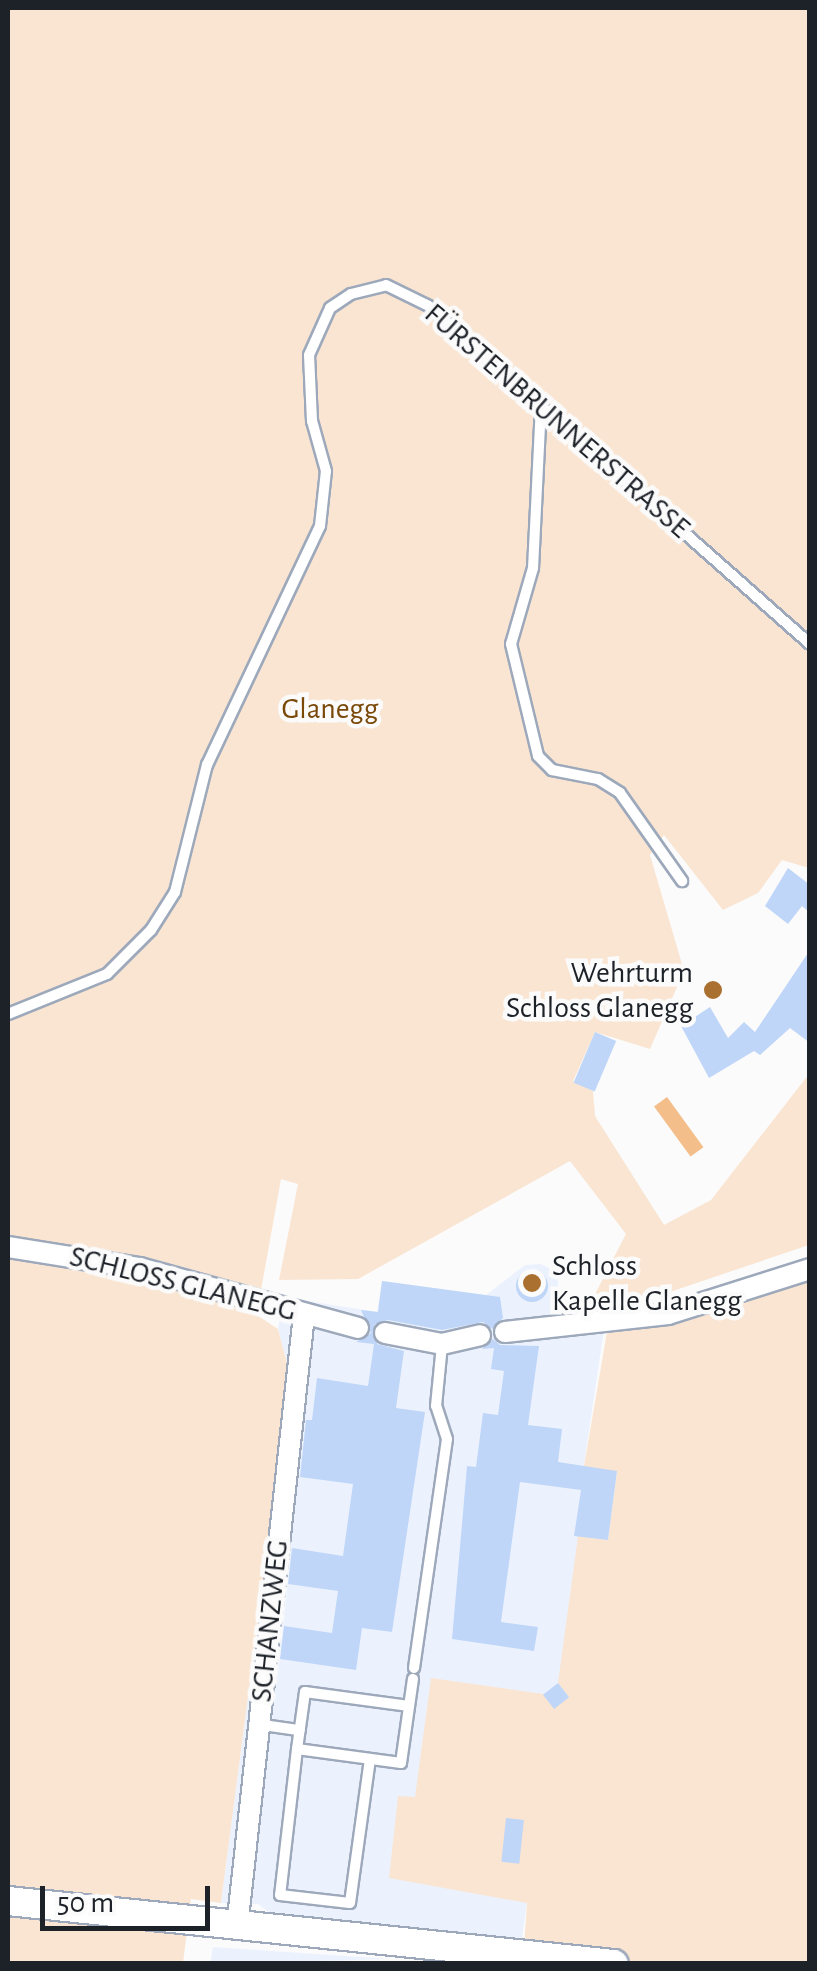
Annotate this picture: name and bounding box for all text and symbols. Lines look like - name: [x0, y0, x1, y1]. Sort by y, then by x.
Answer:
- street label: FÜRSTENBRUNNERSTRASSE: [417, 296, 697, 546]
- park label: Glanegg: [282, 691, 378, 727]
- place label: Wehrturm Schloss Glanegg: [506, 955, 693, 1026]
- marker: Wehrturm Schloss Glanegg: [702, 979, 724, 1001]
- street label: SCHLOSS GLANEGG: [66, 1238, 300, 1330]
- place label: Schloss Kapelle Glanegg: [552, 1248, 742, 1318]
- marker: Schloss Kapelle Glanegg: [521, 1272, 543, 1294]
- street label: SCHANZWEG: [244, 1538, 296, 1704]
- scale bar: [45, 1866, 215, 1928]
- text: 50 m: [57, 1888, 114, 1918]

